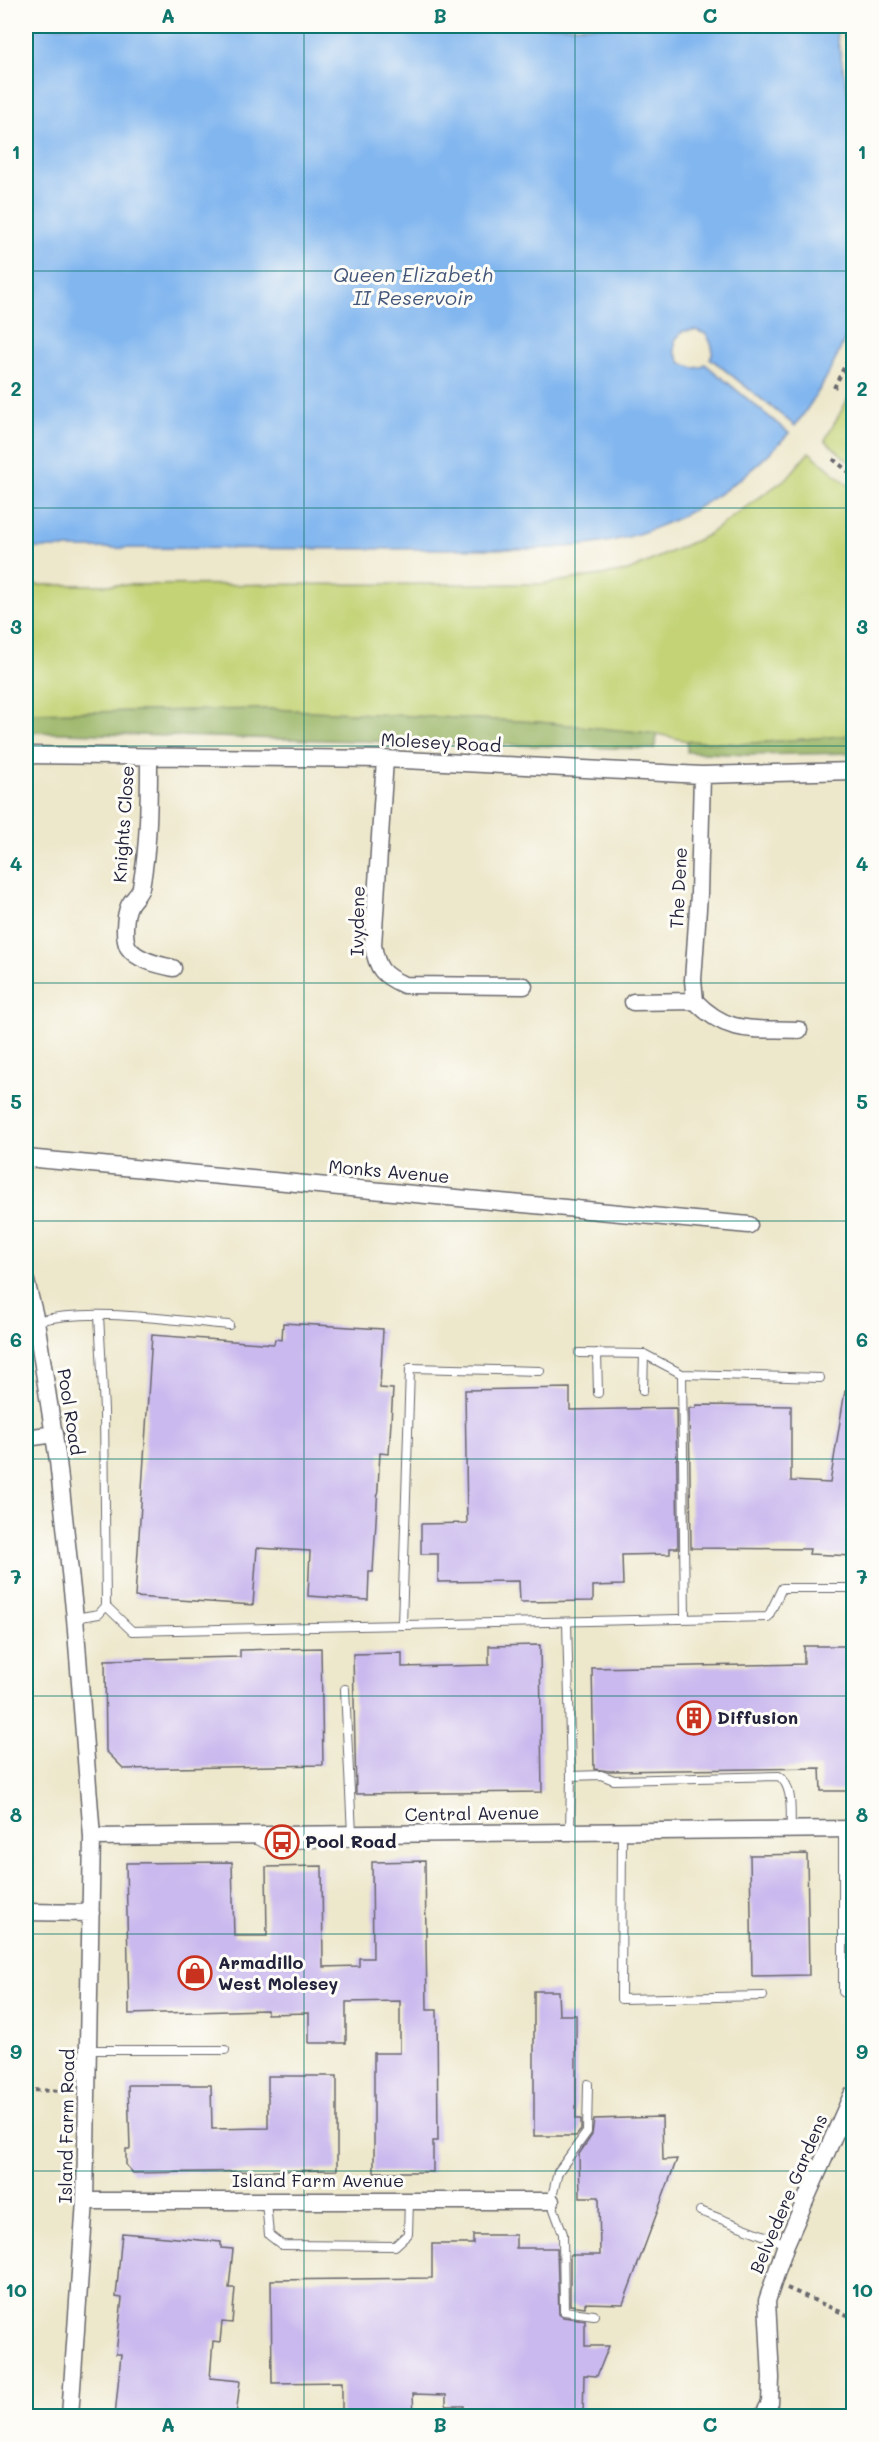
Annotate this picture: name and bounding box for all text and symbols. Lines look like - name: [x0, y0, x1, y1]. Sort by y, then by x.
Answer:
- text: A: [161, 2, 175, 28]
- text: B: [433, 2, 447, 28]
- text: C: [703, 2, 718, 28]
- text: 1: [12, 138, 20, 164]
- text: 1: [858, 138, 866, 164]
- water label: Queen Elizabeth II Reservoir: [333, 261, 493, 310]
- text: 2: [10, 375, 22, 401]
- text: 2: [856, 375, 868, 401]
- text: 3: [10, 613, 22, 639]
- text: 3: [856, 613, 868, 639]
- street label: Molesey Road: [380, 727, 502, 757]
- street label: Knights Close: [107, 765, 139, 883]
- street label: The Dene: [664, 847, 692, 929]
- text: 4: [10, 850, 23, 876]
- text: 4: [856, 850, 869, 876]
- street label: Ivydene: [344, 886, 370, 956]
- text: 5: [10, 1088, 22, 1114]
- text: 5: [856, 1088, 868, 1114]
- street label: Monks Avenue: [328, 1154, 451, 1188]
- text: 6: [10, 1326, 22, 1352]
- text: 6: [856, 1326, 868, 1352]
- street label: Pool Road: [52, 1367, 90, 1457]
- text: 7: [10, 1563, 22, 1589]
- text: 7: [856, 1563, 868, 1589]
- building icon: Diffusion: [676, 1700, 712, 1736]
- place label: Diffusion: [717, 1705, 798, 1729]
- street label: Central Avenue: [404, 1800, 540, 1826]
- text: 8: [10, 1801, 22, 1827]
- text: 8: [856, 1801, 868, 1827]
- bus stop icon: Pool Road: [264, 1824, 300, 1860]
- place label: Pool Road: [305, 1829, 396, 1853]
- place label: Armadillo West Molesey: [218, 1950, 338, 1995]
- shop icon: Armadillo West Molesey: [177, 1955, 213, 1991]
- text: 9: [10, 2038, 22, 2064]
- text: 9: [856, 2038, 868, 2064]
- street label: Island Farm Road: [53, 2048, 79, 2204]
- street label: Belvedere Gardens: [744, 2110, 833, 2277]
- street label: Island Farm Avenue: [232, 2168, 404, 2192]
- text: 10: [5, 2276, 27, 2302]
- text: 10: [851, 2276, 873, 2302]
- text: A: [161, 2411, 175, 2437]
- text: B: [433, 2411, 447, 2437]
- text: C: [703, 2411, 718, 2437]

